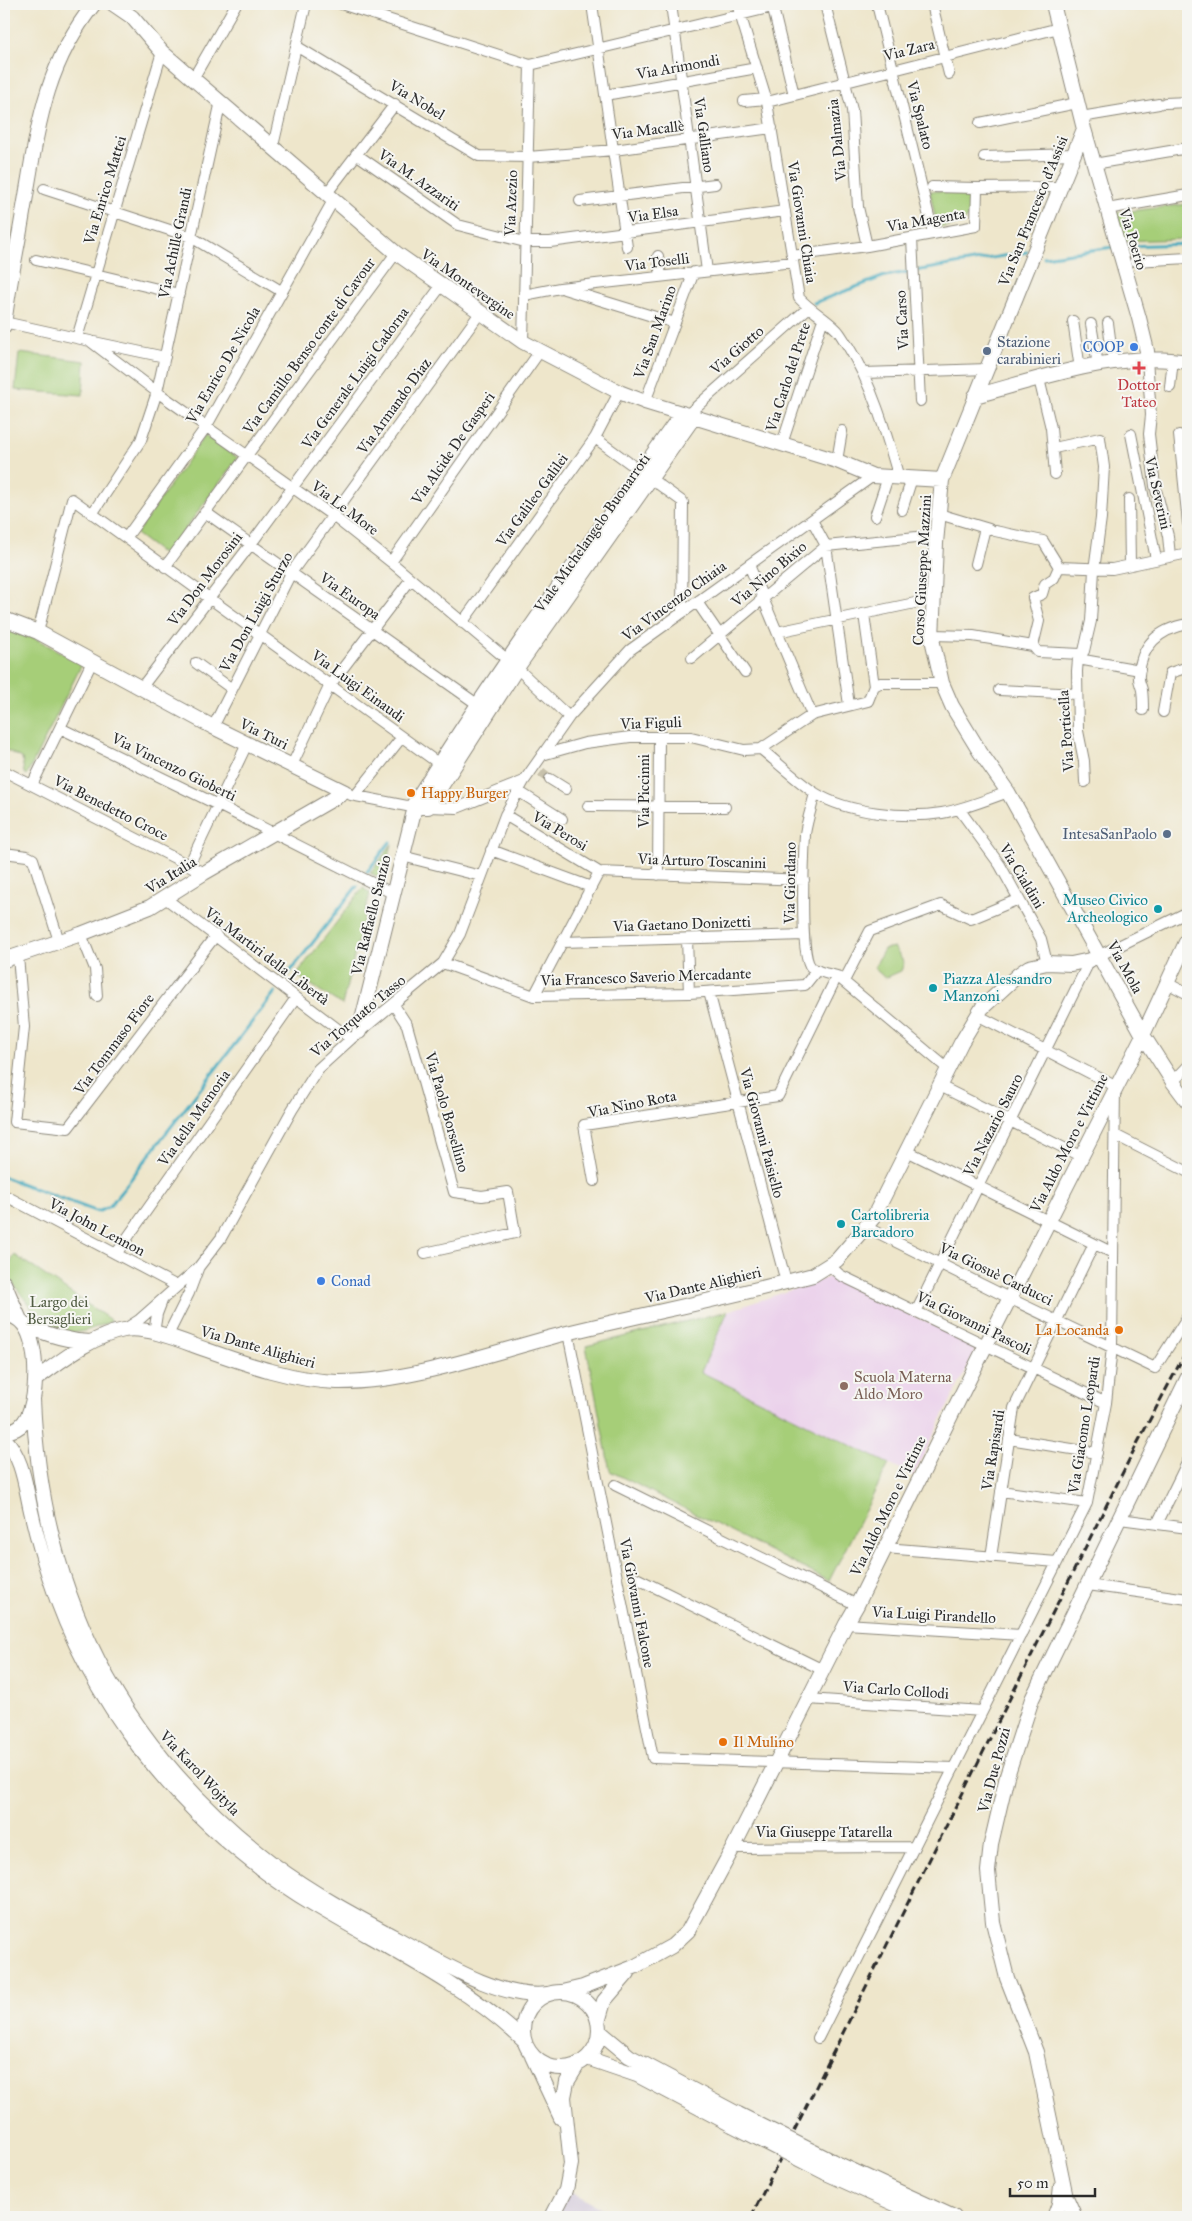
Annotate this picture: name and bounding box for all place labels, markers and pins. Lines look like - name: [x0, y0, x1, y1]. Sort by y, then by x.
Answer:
- place label: Stazione carabinieri: [997, 333, 1061, 368]
- place label: COOP: [1082, 338, 1124, 356]
- marker: COOP: [1128, 341, 1140, 353]
- marker: Stazione carabinieri: [981, 345, 993, 357]
- marker: Dottor Tateo: [1133, 362, 1145, 374]
- place label: Dottor Tateo: [1117, 376, 1161, 411]
- place label: Happy Burger: [421, 784, 508, 802]
- marker: Happy Burger: [405, 787, 417, 799]
- place label: IntesaSanPaolo: [1062, 825, 1157, 843]
- marker: IntesaSanPaolo: [1161, 828, 1173, 840]
- place label: Museo Civico Archeologico: [1063, 891, 1148, 926]
- marker: Museo Civico Archeologico: [1152, 903, 1164, 915]
- place label: Piazza Alessandro Manzoni: [943, 970, 1052, 1005]
- marker: Piazza Alessandro Manzoni: [927, 982, 939, 994]
- place label: Cartolibreria Barcadoro: [851, 1206, 930, 1241]
- marker: Cartolibreria Barcadoro: [835, 1218, 847, 1230]
- place label: Conad: [331, 1272, 371, 1290]
- marker: Conad: [315, 1275, 327, 1287]
- place label: La Locanda: [1035, 1321, 1110, 1339]
- marker: La Locanda: [1113, 1324, 1125, 1336]
- place label: Scuola Materna Aldo Moro: [853, 1368, 952, 1403]
- marker: Scuola Materna Aldo Moro: [838, 1380, 850, 1392]
- place label: Il Mulino: [733, 1733, 794, 1751]
- marker: Il Mulino: [717, 1736, 729, 1748]

